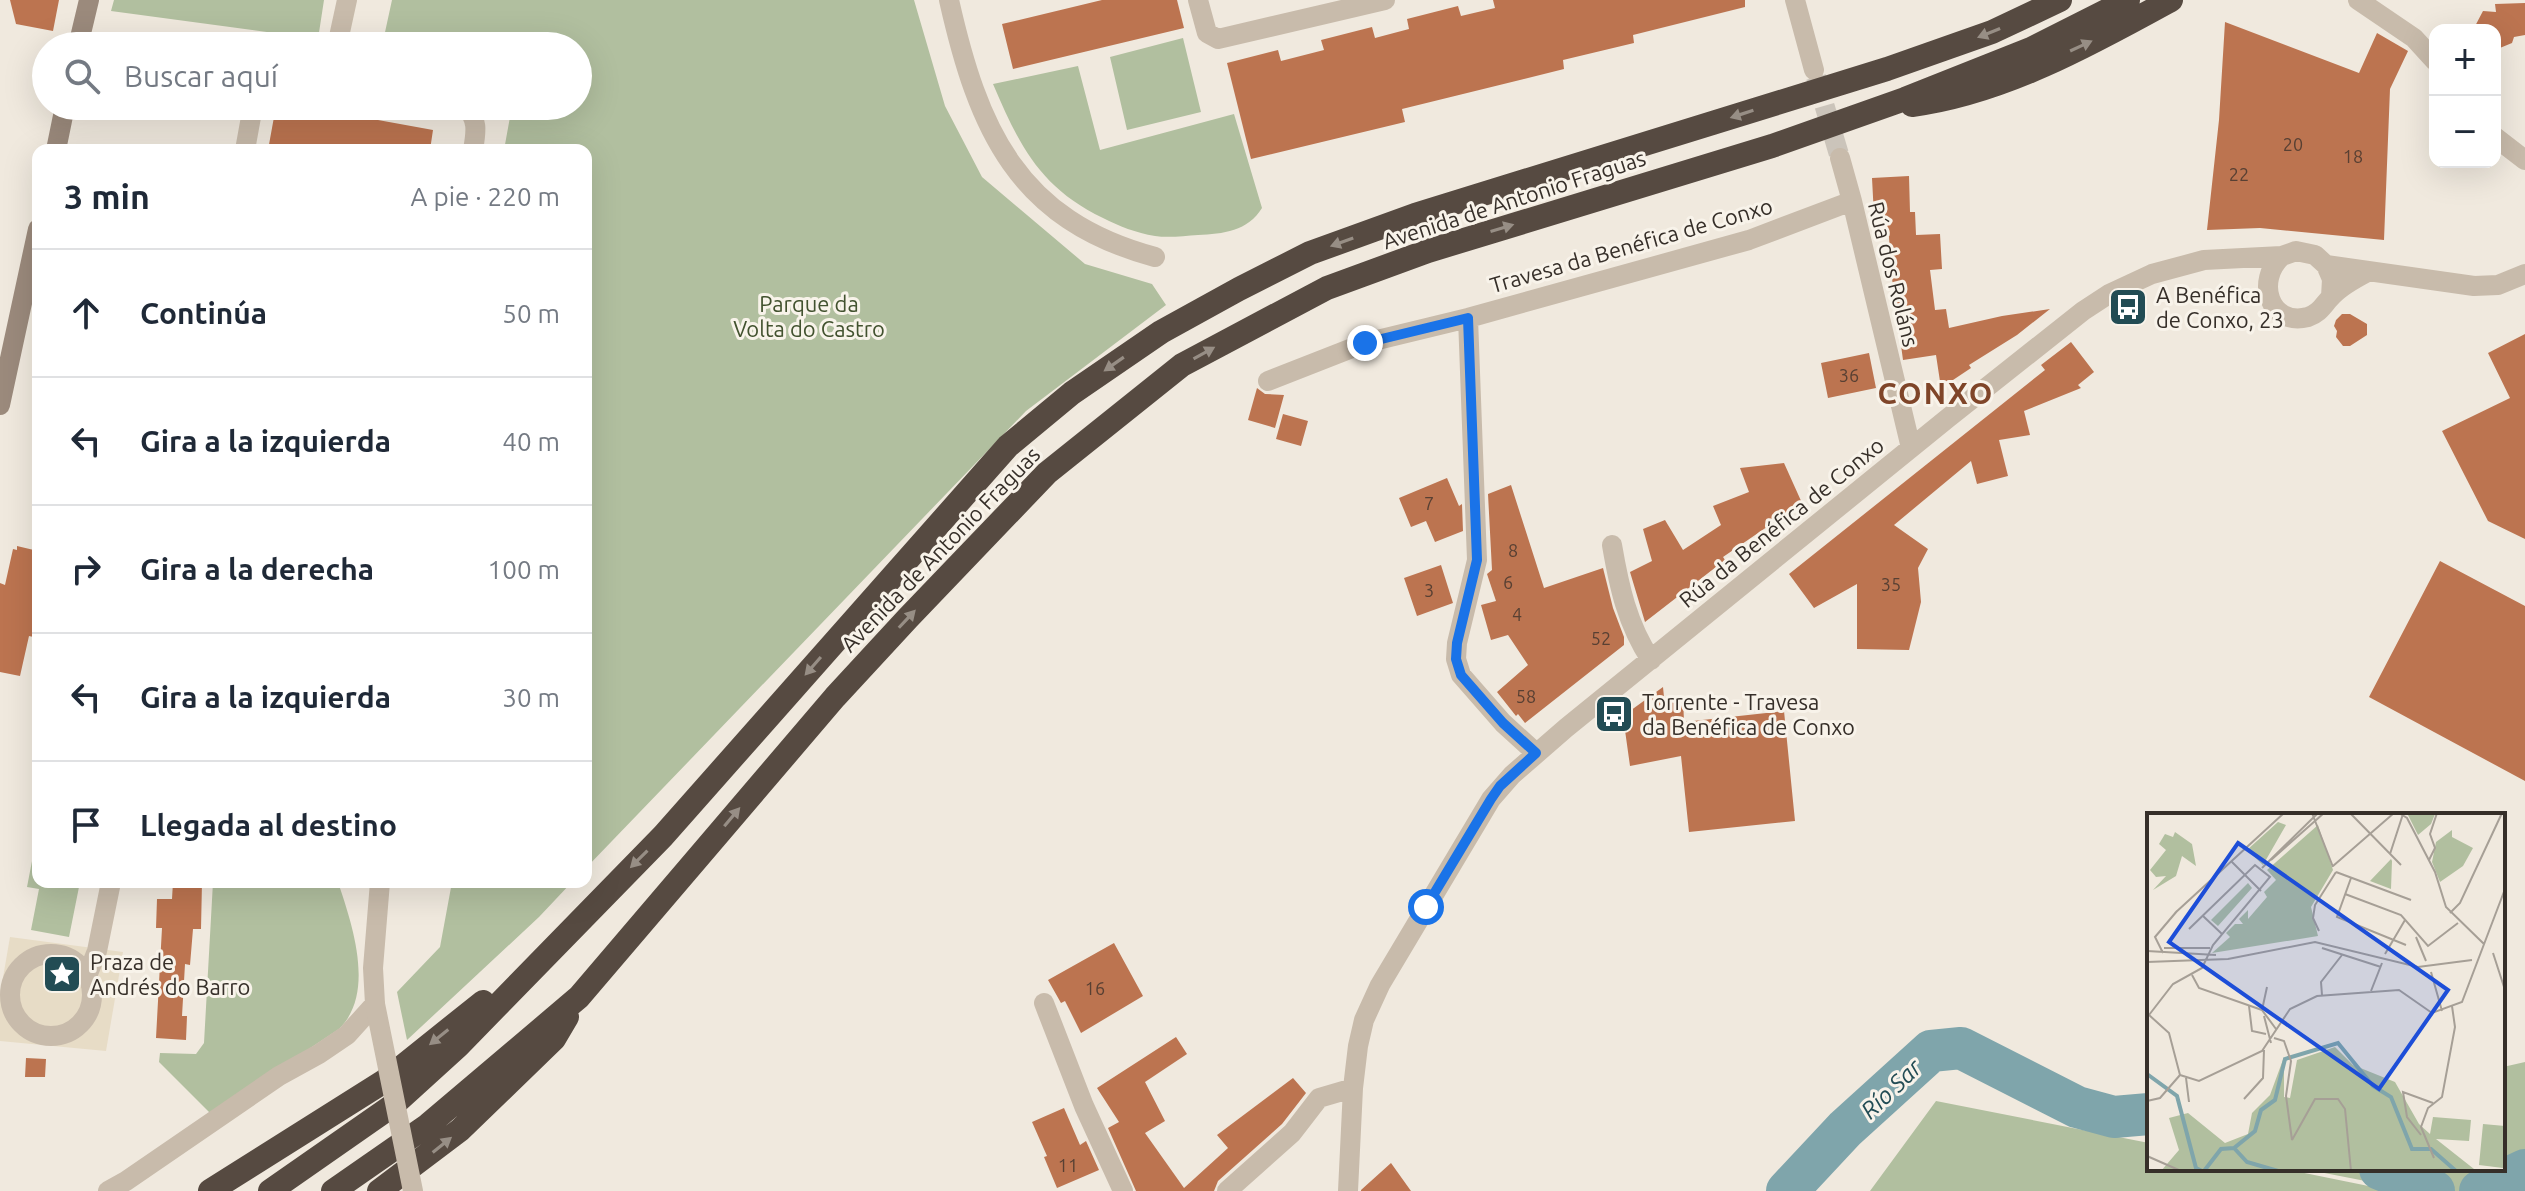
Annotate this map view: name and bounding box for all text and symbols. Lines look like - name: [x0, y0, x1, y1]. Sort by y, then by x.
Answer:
- map controls: [2429, 24, 2501, 168]
- button: +: [2429, 24, 2501, 96]
- one-way arrow: [1977, 26, 2001, 39]
- search box: [32, 32, 592, 120]
- one-way arrow: [2069, 39, 2093, 53]
- icon: search: [60, 54, 104, 98]
- text: Buscar aquí: [124, 59, 278, 93]
- button: −: [2429, 96, 2501, 168]
- one-way arrow: [1730, 108, 1754, 120]
- house number: 20: [2283, 134, 2303, 154]
- street label: Avenida de Antonio Fraguas: [1379, 145, 1649, 253]
- house number: 18: [2343, 146, 2363, 166]
- house number: 22: [2229, 164, 2249, 184]
- text: 3 min: [64, 177, 150, 215]
- text: A pie · 220 m: [411, 182, 560, 211]
- street label: Travesa da Benéfica de Conxo: [1487, 193, 1775, 297]
- street label: Rúa dos Roláns: [1864, 199, 1924, 349]
- one-way arrow: [1491, 221, 1515, 234]
- one-way arrow: [1330, 236, 1354, 248]
- place label: A Benéfica de Conxo, 23: [2156, 282, 2284, 332]
- bus stop icon: A Benéfica de Conxo, 23: [2107, 286, 2149, 328]
- icon: ahead: [64, 291, 108, 335]
- park label: Parque da Volta do Castro: [733, 291, 885, 341]
- text: Continúa: [140, 296, 267, 330]
- text: 50 m: [502, 299, 560, 328]
- route end: [1347, 325, 1383, 361]
- one-way arrow: [1193, 347, 1215, 361]
- one-way arrow: [1104, 356, 1125, 371]
- house number: 36: [1839, 365, 1859, 385]
- district label: CONXO: [1878, 376, 1994, 410]
- icon: left: [64, 419, 108, 463]
- text: Gira a la izquierda: [140, 424, 391, 458]
- text: 40 m: [502, 427, 560, 456]
- street label: Rúa da Benéfica de Conxo: [1674, 432, 1888, 612]
- street label: Avenida de Antonio Fraguas: [835, 441, 1045, 657]
- house number: 7: [1424, 493, 1434, 513]
- house number: 8: [1508, 540, 1518, 560]
- icon: right: [64, 547, 108, 591]
- text: Gira a la derecha: [140, 552, 374, 586]
- text: 100 m: [488, 555, 560, 584]
- house number: 6: [1503, 572, 1513, 592]
- house number: 35: [1881, 574, 1901, 594]
- house number: 3: [1424, 580, 1434, 600]
- house number: 4: [1512, 604, 1522, 624]
- one-way arrow: [897, 610, 915, 629]
- house number: 52: [1591, 628, 1611, 648]
- one-way arrow: [804, 656, 822, 675]
- icon: left: [64, 675, 108, 719]
- text: Gira a la izquierda: [140, 680, 391, 714]
- text: 30 m: [502, 683, 560, 712]
- house number: 58: [1516, 686, 1536, 706]
- place label: Torrente - Travesa da Benéfica de Conxo: [1642, 689, 1855, 739]
- bus stop icon: Torrente - Travesa da Benéfica de Conxo: [1593, 693, 1635, 735]
- icon: arrive: [64, 803, 108, 847]
- text: Llegada al destino: [140, 808, 397, 842]
- one-way arrow: [723, 808, 740, 828]
- inset map: [2147, 813, 2505, 1171]
- one-way arrow: [630, 849, 649, 868]
- route start: [1408, 889, 1444, 925]
- place label: Praza de Andrés do Barro: [90, 949, 250, 999]
- place icon: Praza de Andrés do Barro: [41, 953, 83, 995]
- house number: 16: [1085, 978, 1105, 998]
- one-way arrow: [430, 1028, 450, 1045]
- water label: Río Sar: [1855, 1053, 1927, 1124]
- one-way arrow: [432, 1137, 452, 1153]
- house number: 11: [1058, 1155, 1078, 1175]

